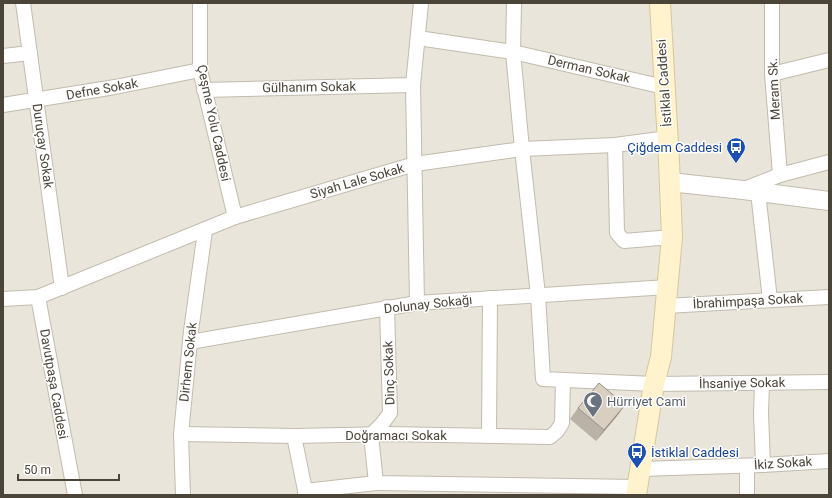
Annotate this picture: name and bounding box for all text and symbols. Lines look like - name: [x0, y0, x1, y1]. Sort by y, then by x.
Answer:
- street label: İstiklal Caddesi: [653, 39, 675, 127]
- street label: Derman Sokak: [546, 52, 632, 86]
- street label: Meram Sk.: [765, 58, 783, 120]
- street label: Çeşme Yolu Caddesi: [194, 63, 234, 183]
- street label: Defne Sokak: [65, 75, 139, 103]
- street label: Gülhanım Sokak: [262, 79, 356, 95]
- street label: Duruçay Sokak: [30, 102, 56, 190]
- bus stop icon: Çiğdem Caddesi: [725, 136, 747, 164]
- place label: Çiğdem Caddesi: [627, 140, 722, 155]
- street label: Siyah Lale Sokak: [308, 160, 406, 202]
- street label: İbrahimpaşa Sokak: [692, 291, 804, 311]
- street label: Dolunay Sokağı: [383, 292, 473, 316]
- street label: Dirhem Sokak: [176, 321, 200, 403]
- street label: Davutpaşa Caddesi: [37, 328, 71, 440]
- street label: Dinç Sokak: [380, 340, 398, 405]
- street label: İhsaniye Sokak: [699, 375, 786, 391]
- mosque icon: Hürriyet Cami: [582, 390, 604, 418]
- place label: Hürriyet Cami: [607, 394, 686, 409]
- street label: Doğramacı Sokak: [345, 428, 447, 443]
- bus stop icon: İstiklal Caddesi: [626, 441, 648, 469]
- place label: İstiklal Caddesi: [651, 445, 739, 460]
- street label: İkiz Sokak: [753, 453, 813, 473]
- scale bar: [18, 456, 119, 482]
- text: 50 m: [24, 463, 51, 477]

